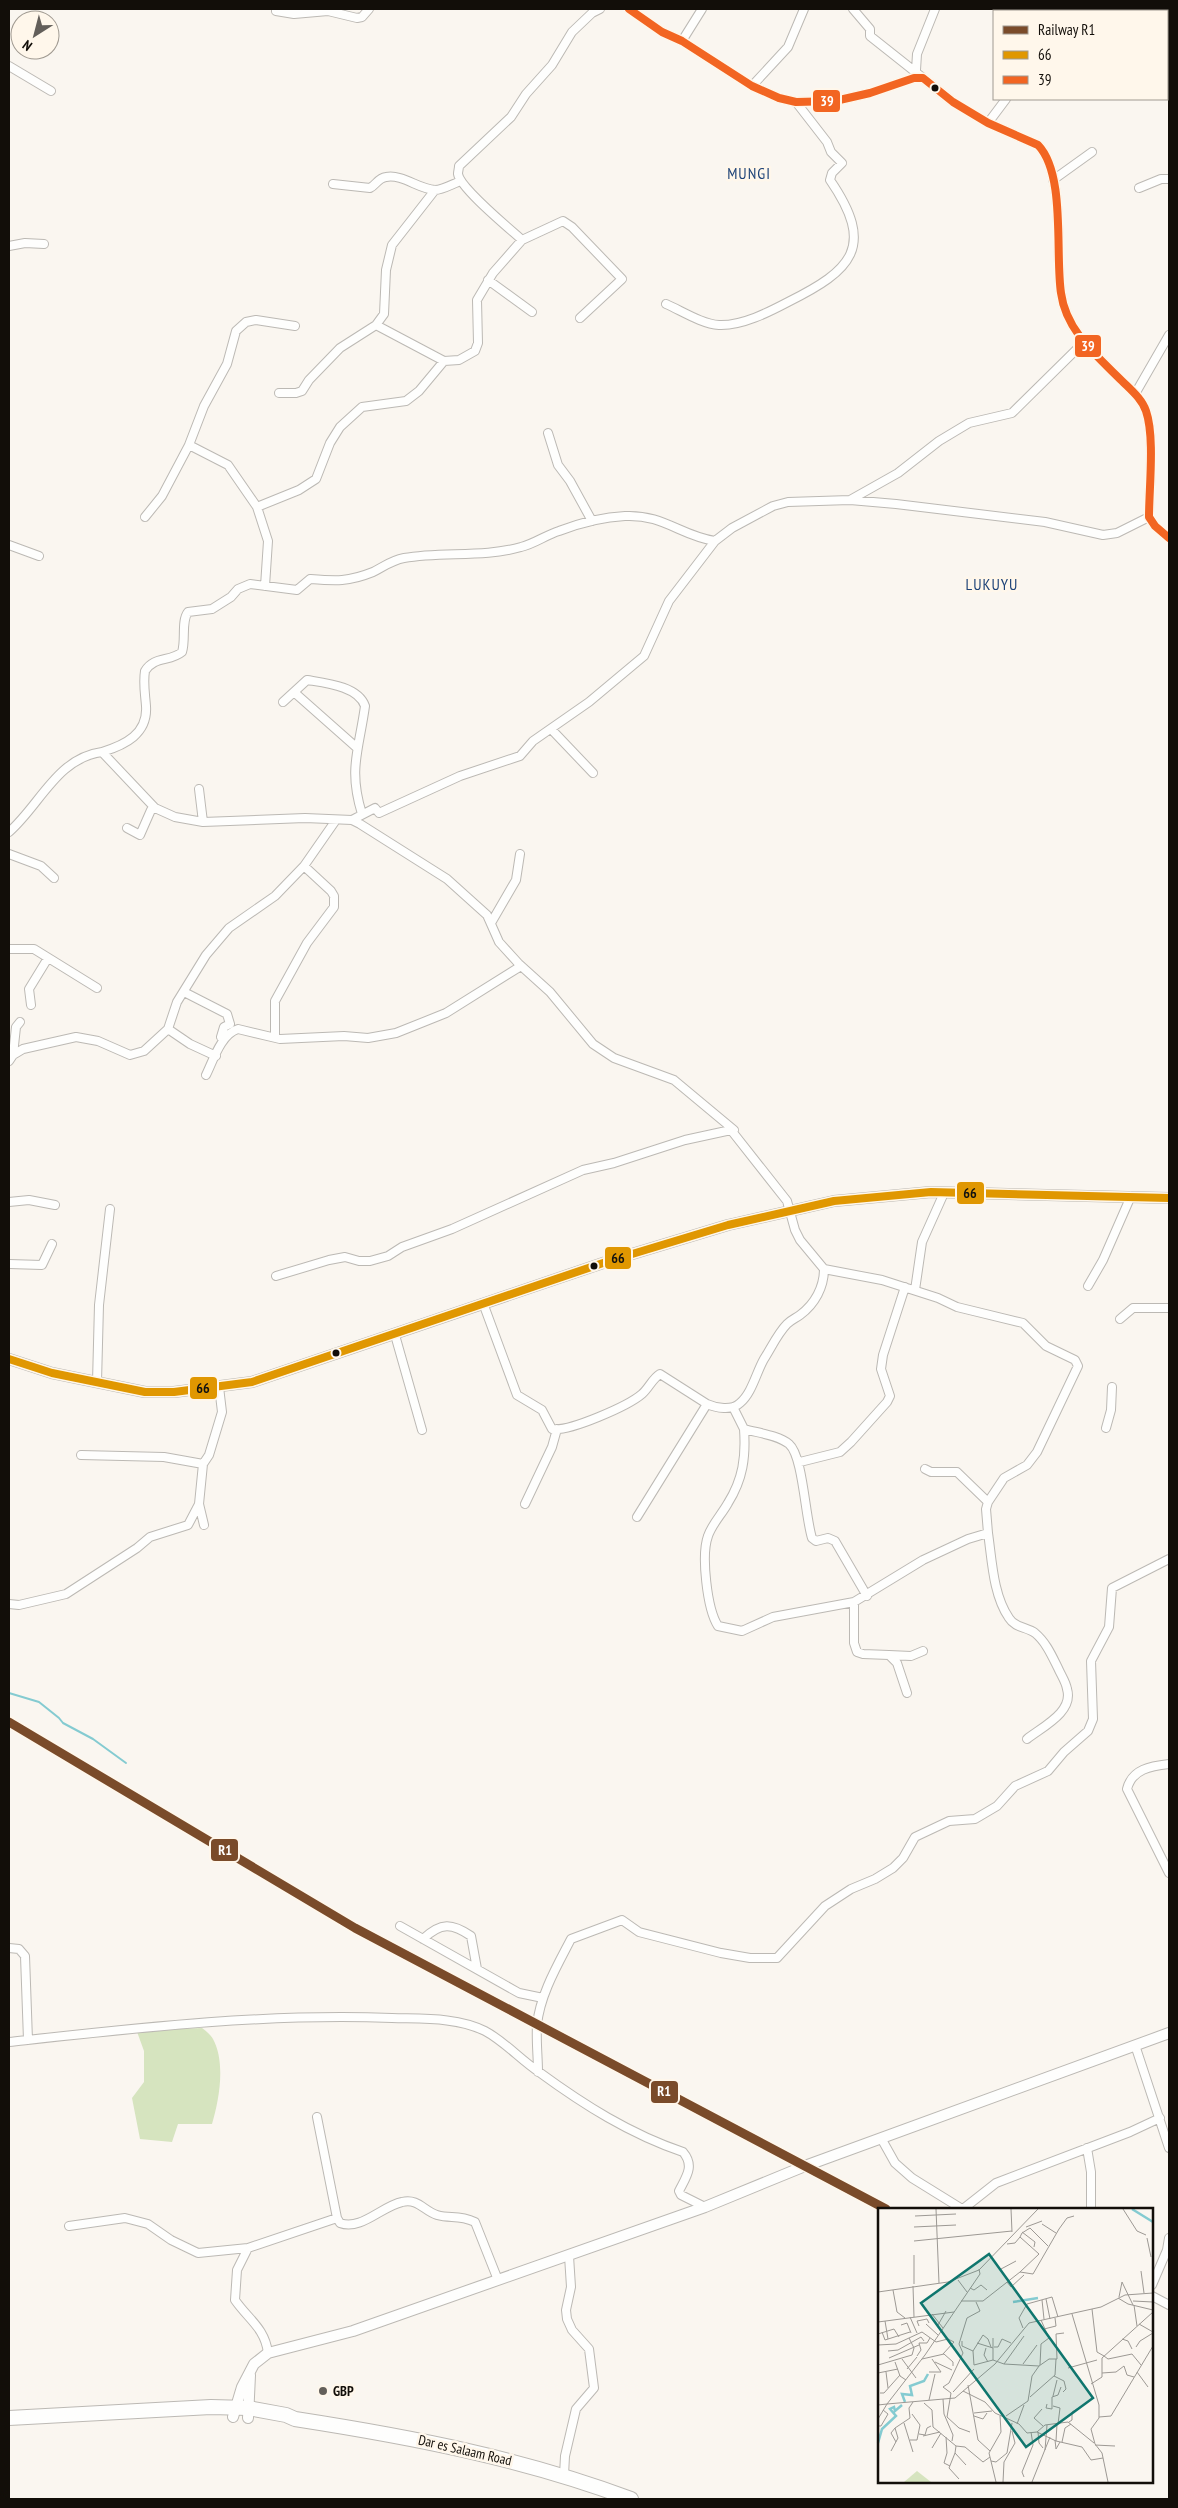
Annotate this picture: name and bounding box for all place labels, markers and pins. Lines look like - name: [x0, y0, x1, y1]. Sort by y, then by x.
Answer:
- unlabelled marker: [930, 83, 940, 93]
- unlabelled marker: [589, 1261, 599, 1271]
- unlabelled marker: [331, 1348, 341, 1358]
- place label: GBP: [333, 2382, 354, 2400]
- marker: GBP: [317, 2385, 329, 2397]

